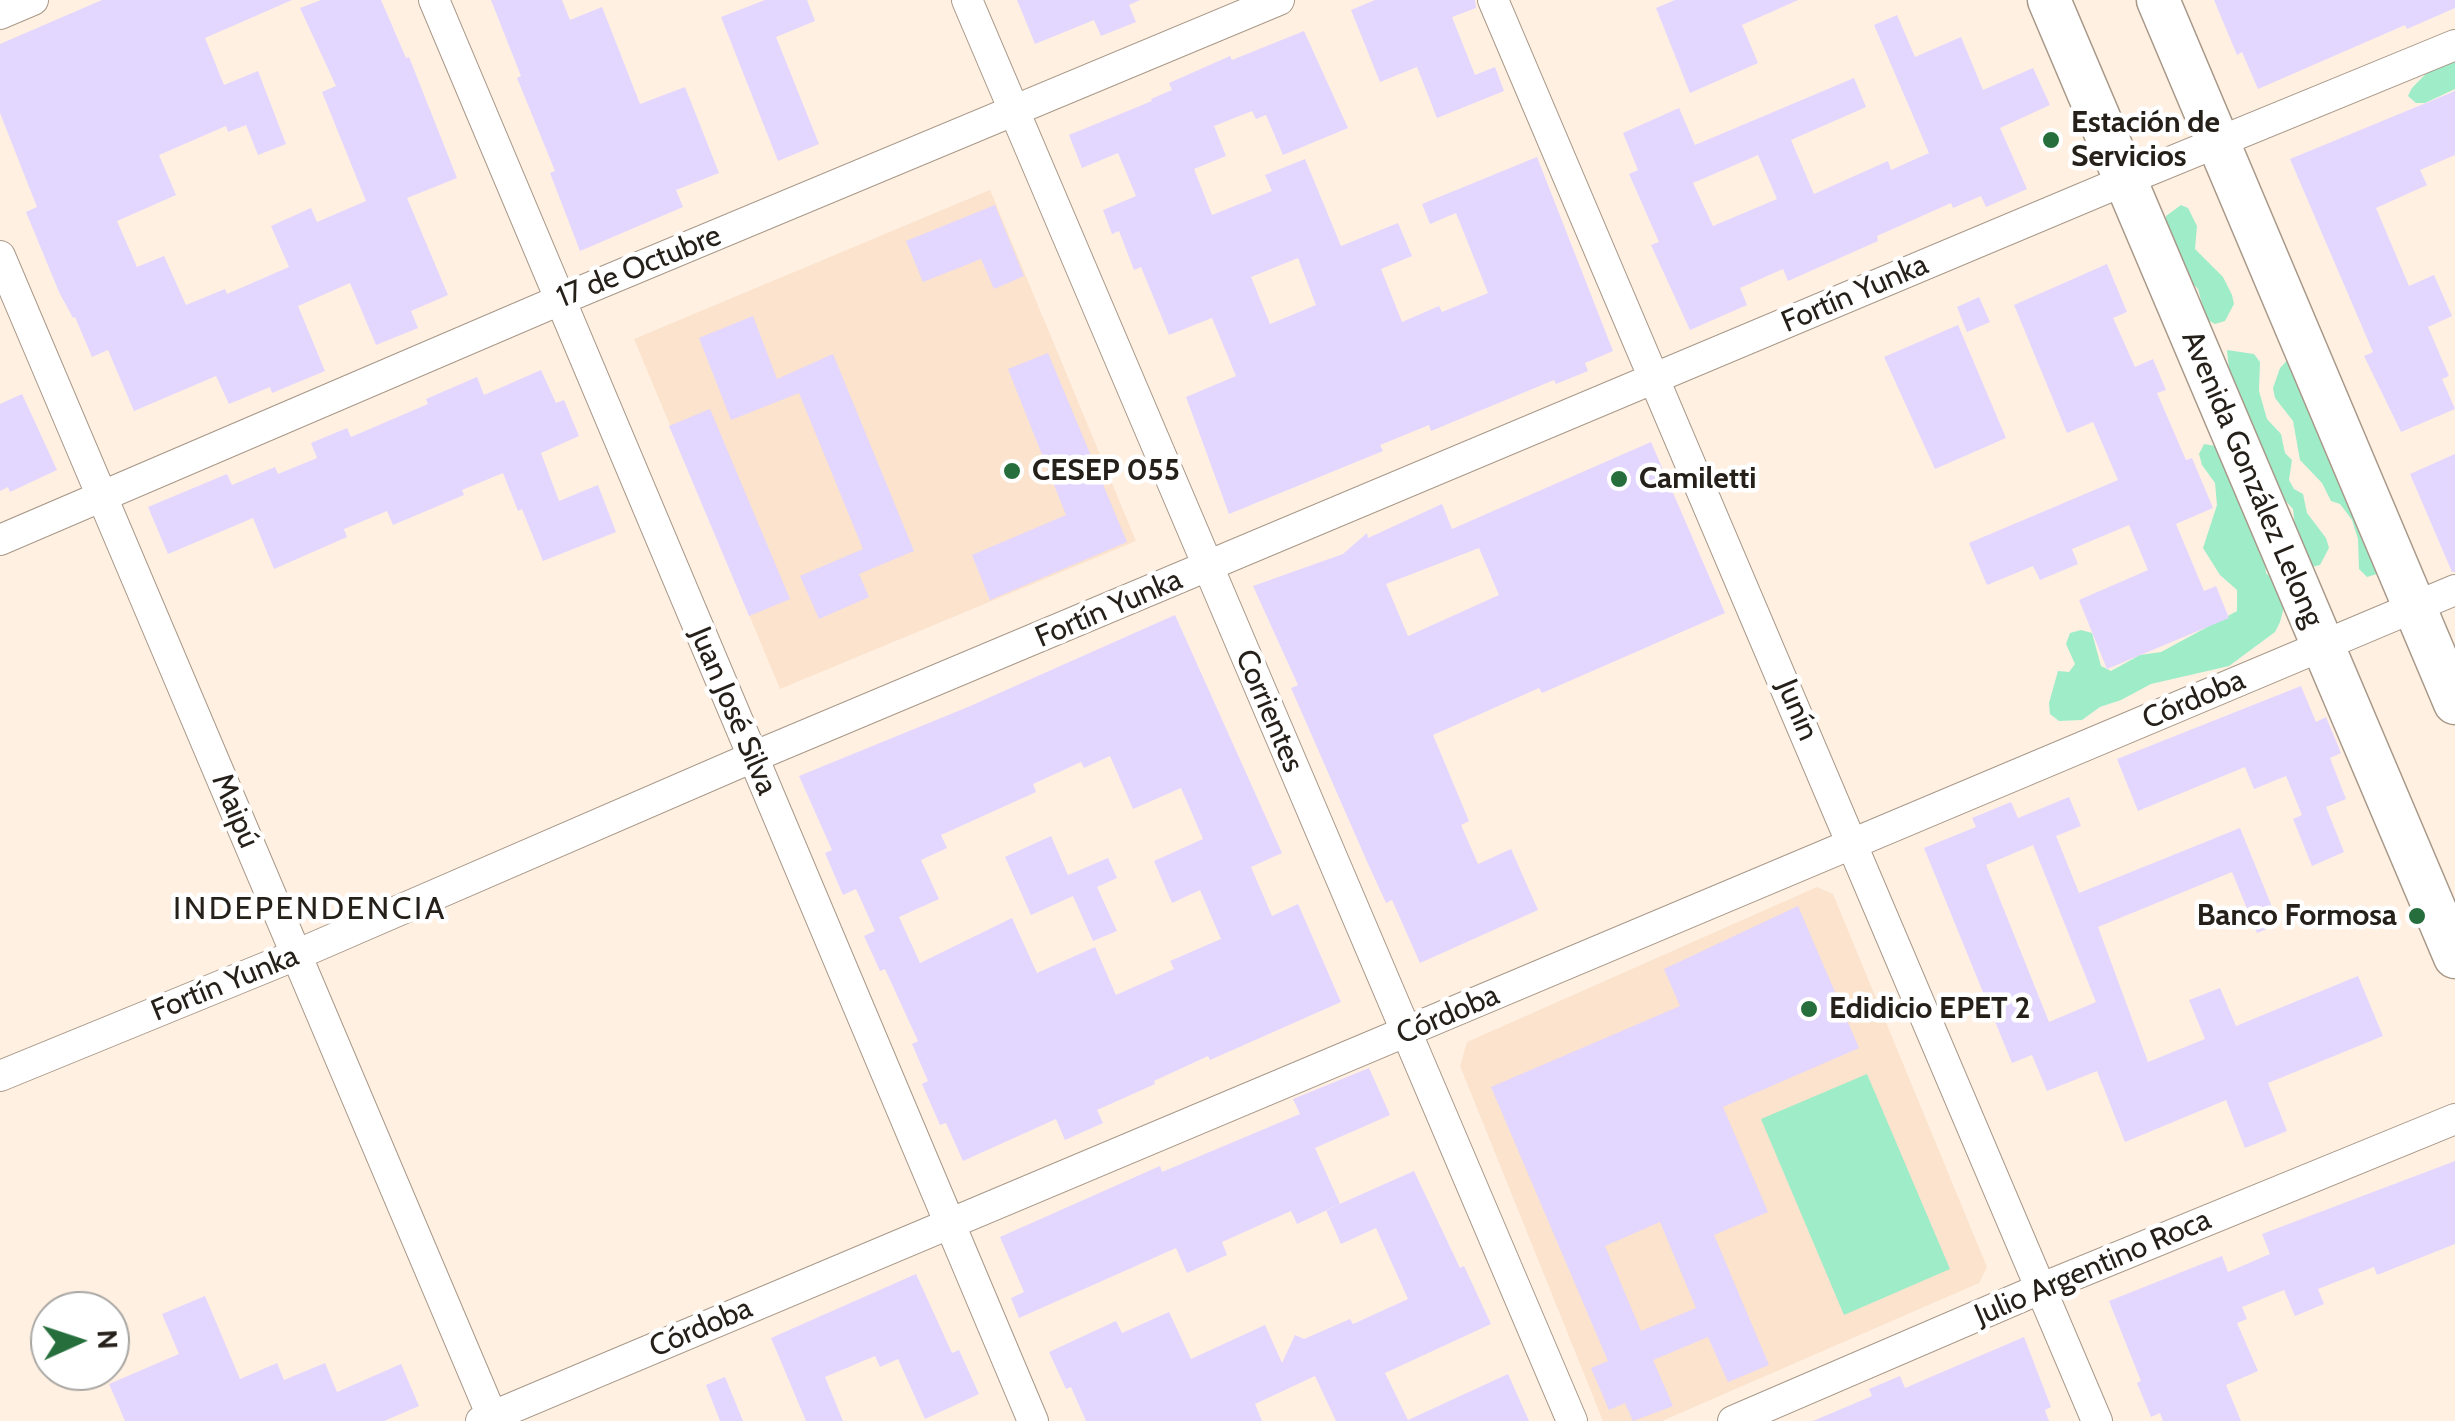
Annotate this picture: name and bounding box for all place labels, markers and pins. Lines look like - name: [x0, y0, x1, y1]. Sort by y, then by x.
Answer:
- place label: Estación de Servicios: [2071, 105, 2220, 176]
- marker: Estación de Servicios: [2040, 129, 2062, 151]
- place label: CESEP 055: [1032, 453, 1180, 489]
- marker: CESEP 055: [1001, 460, 1023, 482]
- place label: Camiletti: [1639, 461, 1757, 497]
- marker: Camiletti: [1608, 468, 1630, 490]
- place label: Banco Formosa: [2197, 898, 2397, 934]
- marker: Banco Formosa: [2406, 905, 2428, 927]
- place label: Edidicio EPET 2: [1829, 991, 2030, 1027]
- marker: Edidicio EPET 2: [1798, 998, 1820, 1020]

